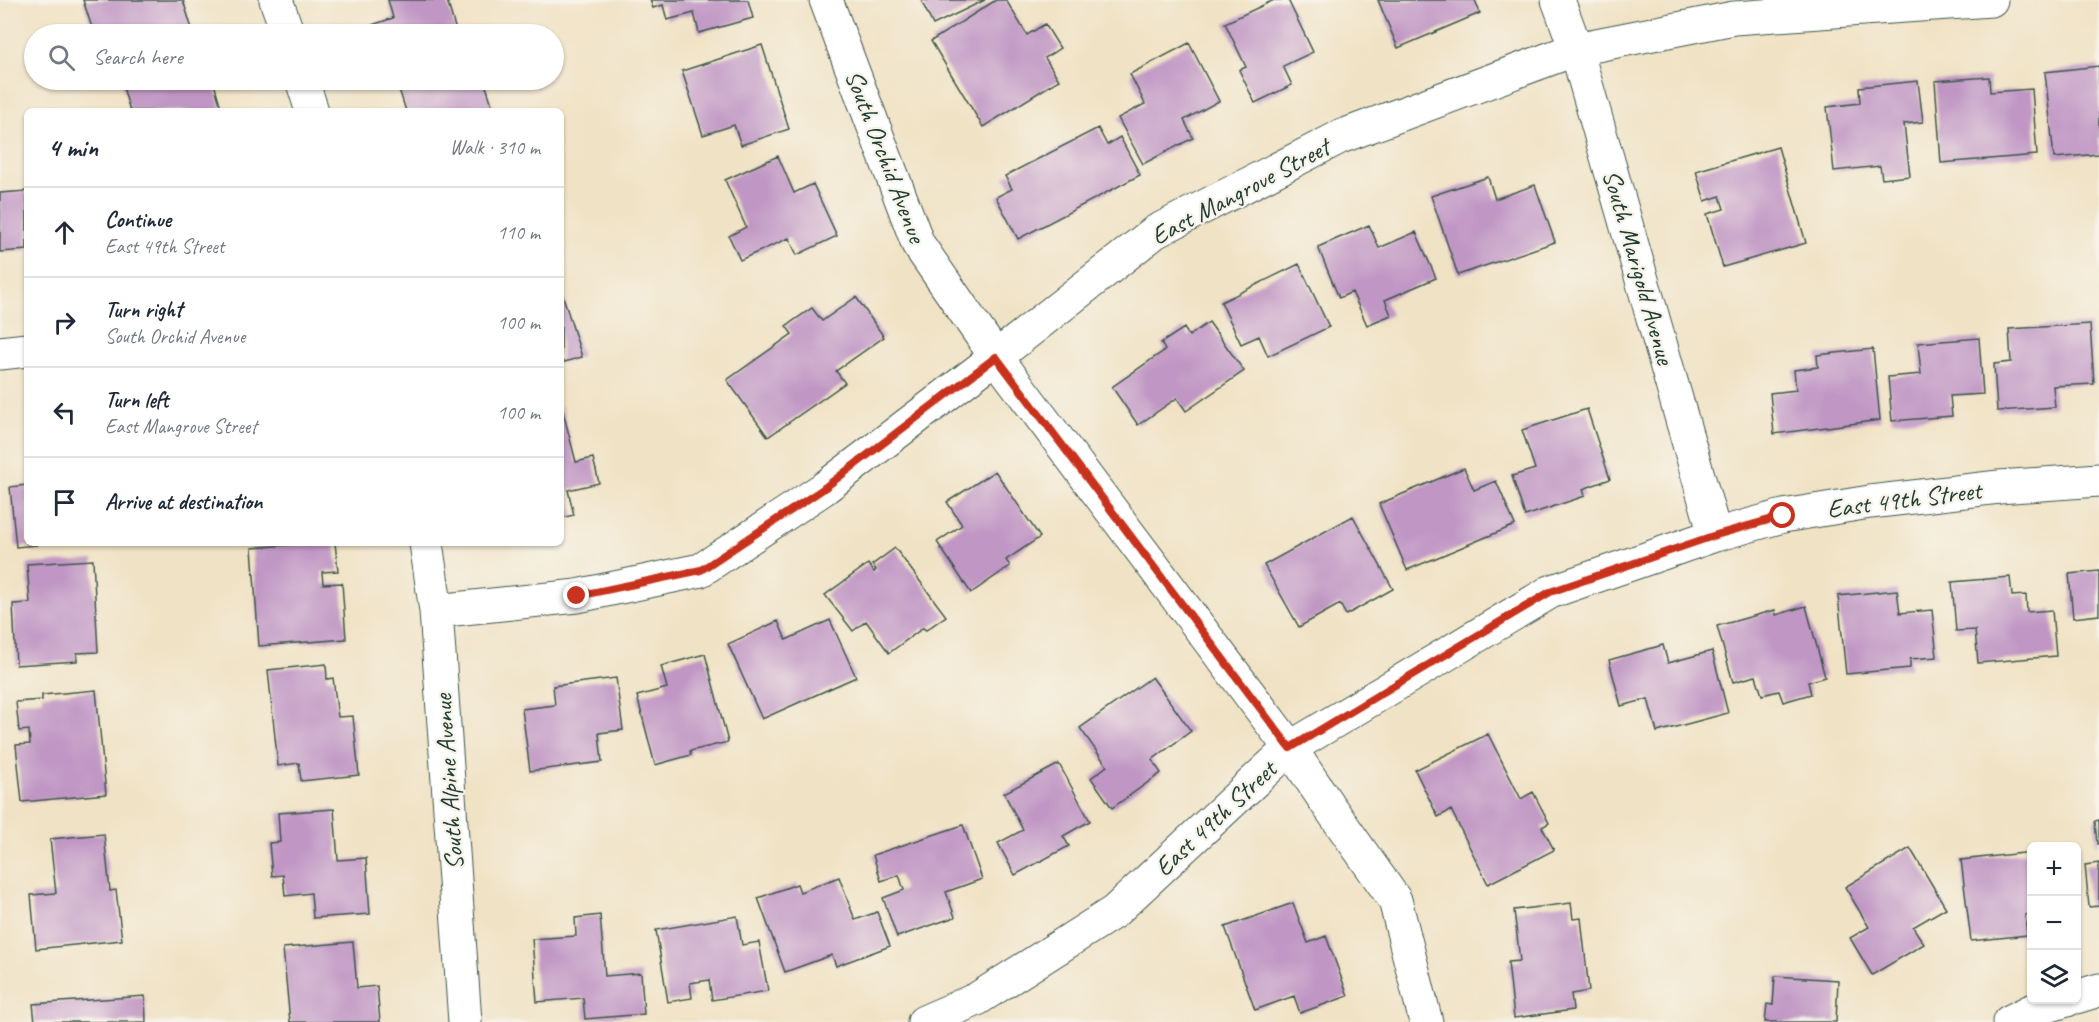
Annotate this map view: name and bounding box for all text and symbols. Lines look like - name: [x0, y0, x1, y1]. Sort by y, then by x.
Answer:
- search box: [24, 24, 564, 90]
- icon: search: [45, 41, 78, 74]
- text: Search here: [93, 43, 183, 71]
- street label: South Orchid Avenue: [837, 65, 935, 250]
- street label: East Mangrove Street: [1145, 129, 1338, 252]
- text: 4 min: [48, 131, 98, 164]
- text: Walk · 310 m: [450, 135, 540, 160]
- street label: South Marigold Avenue: [1595, 166, 1682, 370]
- text: Continue: [105, 206, 171, 234]
- icon: ahead: [48, 216, 81, 249]
- text: 110 m: [497, 220, 540, 245]
- text: East 49th Street: [105, 234, 224, 259]
- text: Turn right: [105, 296, 182, 324]
- icon: right: [48, 306, 81, 339]
- text: 100 m: [497, 310, 540, 335]
- text: South Orchid Avenue: [105, 324, 245, 349]
- text: Turn left: [105, 386, 169, 414]
- icon: left: [48, 396, 81, 429]
- text: 100 m: [497, 400, 540, 425]
- text: East Mangrove Street: [105, 414, 257, 439]
- street label: East 49th Street: [1825, 473, 1985, 525]
- icon: arrive: [48, 486, 81, 519]
- text: Arrive at destination: [105, 488, 262, 516]
- route start: [1769, 502, 1795, 528]
- route end: [563, 582, 589, 608]
- street label: South Alpine Avenue: [426, 691, 471, 871]
- street label: East 49th Street: [1147, 752, 1285, 883]
- map controls: [2027, 842, 2081, 1004]
- button: +: [2027, 842, 2081, 896]
- button: −: [2027, 896, 2081, 950]
- button: layers: [2027, 950, 2081, 1004]

